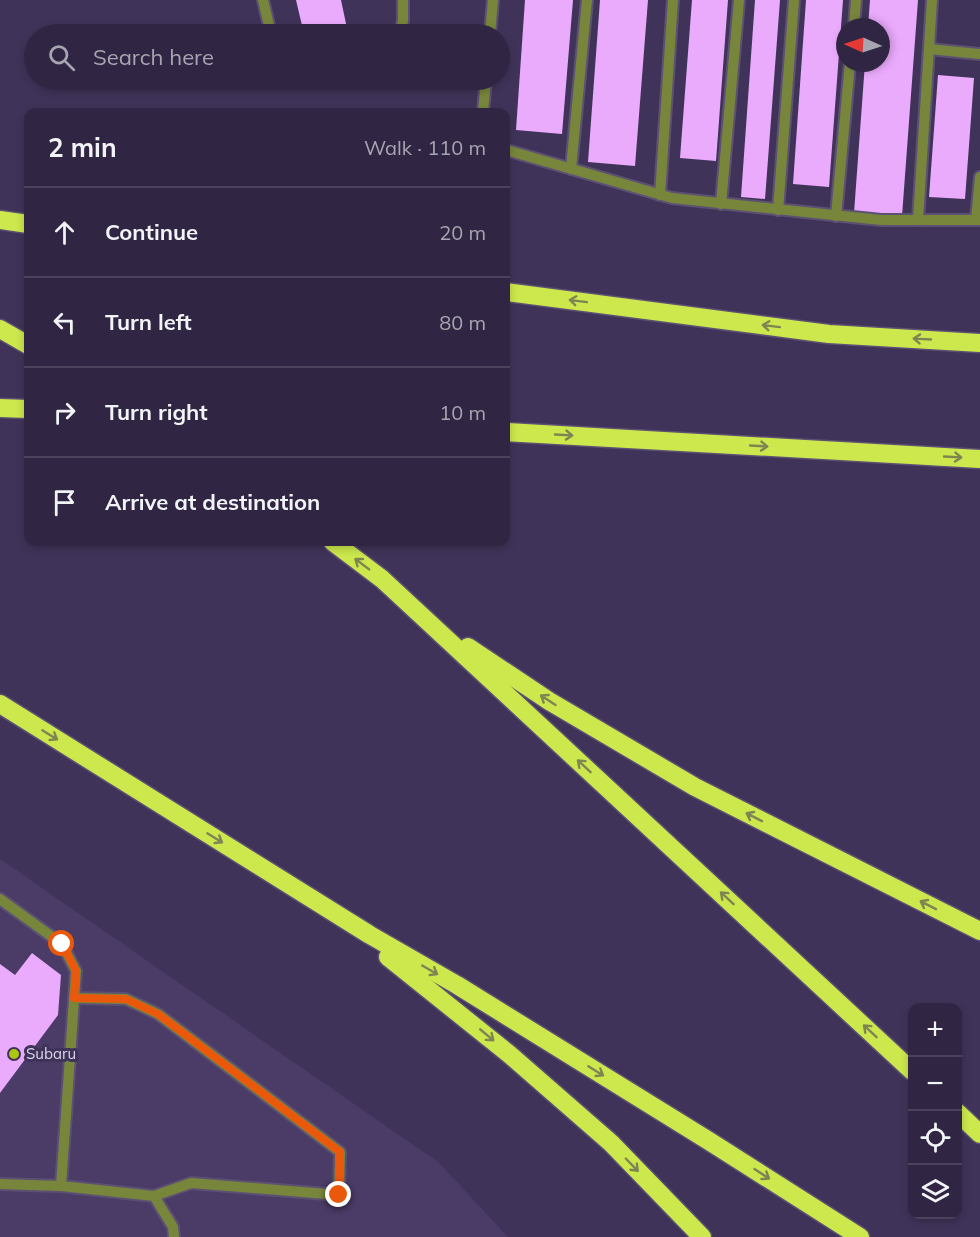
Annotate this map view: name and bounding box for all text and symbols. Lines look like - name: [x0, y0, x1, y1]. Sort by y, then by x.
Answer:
- north arrow: [836, 18, 890, 72]
- search box: [24, 24, 510, 90]
- icon: search: [45, 41, 78, 74]
- text: Search here: [93, 43, 214, 71]
- text: 2 min: [48, 131, 117, 164]
- text: Walk · 110 m: [364, 135, 486, 160]
- icon: ahead: [48, 216, 81, 249]
- text: Continue: [105, 218, 198, 246]
- text: 20 m: [439, 220, 486, 245]
- one-way arrow: [568, 296, 588, 307]
- icon: left: [48, 306, 81, 339]
- text: Turn left: [105, 308, 192, 336]
- text: 80 m: [439, 310, 486, 335]
- one-way arrow: [762, 321, 782, 332]
- one-way arrow: [912, 334, 932, 345]
- icon: right: [48, 396, 81, 429]
- text: Turn right: [105, 398, 208, 426]
- text: 10 m: [439, 400, 486, 425]
- one-way arrow: [553, 430, 573, 441]
- one-way arrow: [748, 441, 768, 452]
- one-way arrow: [943, 452, 963, 463]
- icon: arrive: [48, 486, 81, 519]
- text: Arrive at destination: [105, 488, 320, 516]
- one-way arrow: [354, 558, 370, 571]
- one-way arrow: [540, 694, 556, 706]
- one-way arrow: [41, 729, 58, 741]
- one-way arrow: [577, 759, 592, 773]
- one-way arrow: [745, 811, 763, 822]
- one-way arrow: [206, 833, 223, 845]
- one-way arrow: [720, 891, 735, 905]
- one-way arrow: [919, 899, 937, 910]
- route start: [48, 930, 74, 956]
- one-way arrow: [421, 964, 438, 976]
- map controls: [908, 1003, 962, 1219]
- button: +: [908, 1003, 962, 1057]
- one-way arrow: [862, 1024, 877, 1038]
- one-way arrow: [479, 1029, 495, 1042]
- place label: Subaru: [26, 1044, 76, 1063]
- marker: Subaru: [7, 1047, 21, 1061]
- button: −: [908, 1057, 962, 1111]
- one-way arrow: [587, 1066, 604, 1078]
- button: locate: [908, 1111, 962, 1165]
- one-way arrow: [625, 1157, 639, 1172]
- button: layers: [908, 1165, 962, 1219]
- one-way arrow: [753, 1169, 770, 1181]
- route end: [325, 1181, 351, 1207]

